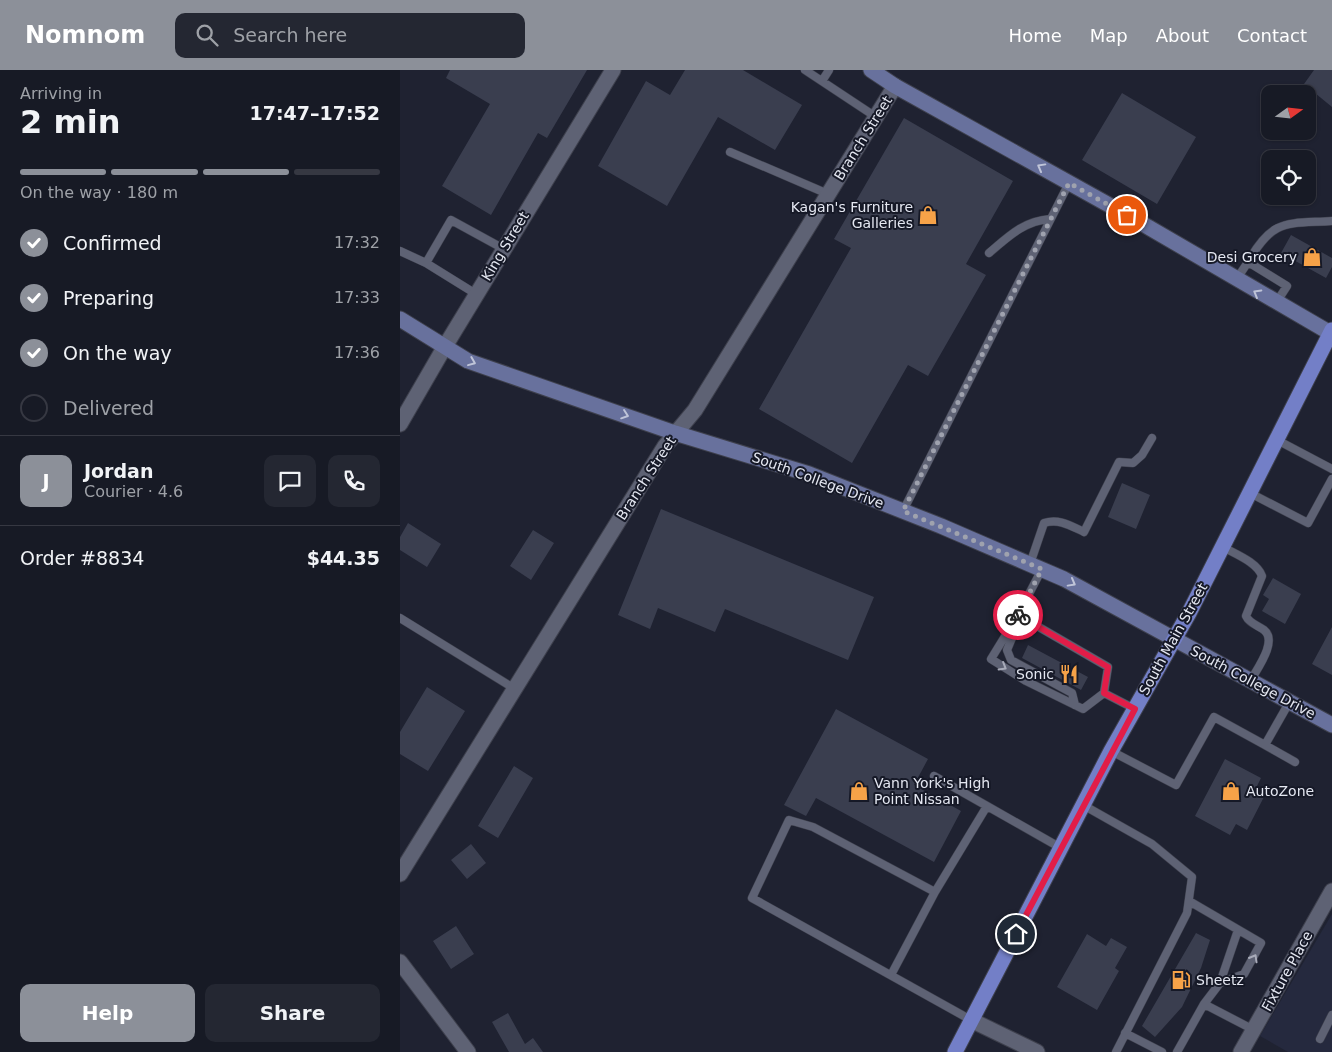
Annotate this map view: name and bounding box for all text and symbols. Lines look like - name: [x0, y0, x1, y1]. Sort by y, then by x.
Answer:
- search box: [175, 13, 525, 58]
- text: Nomnom: [25, 21, 145, 49]
- icon: search: [193, 21, 221, 49]
- text: Search here: [233, 24, 347, 46]
- text: Home: [1009, 25, 1062, 46]
- text: Map: [1090, 25, 1128, 46]
- text: About: [1156, 25, 1209, 46]
- text: Contact: [1237, 25, 1307, 46]
- text: Arriving in: [20, 84, 102, 103]
- north arrow: [1261, 85, 1316, 140]
- map controls: [1261, 85, 1316, 205]
- street label: Branch Street: [831, 92, 896, 183]
- text: 17:47–17:52: [250, 102, 380, 124]
- text: 2 min: [20, 103, 121, 141]
- button: locate: [1261, 150, 1316, 205]
- one-way arrow: [1037, 164, 1046, 174]
- text: On the way · 180 m: [20, 183, 178, 202]
- pin: [1106, 194, 1148, 236]
- place label: Kagan's Furniture Galleries: [791, 199, 913, 231]
- icon: bag: [1113, 201, 1141, 229]
- shop icon: Kagan's Furniture Galleries: [917, 204, 939, 226]
- street label: King Street: [478, 208, 532, 283]
- icon: check: [20, 229, 48, 257]
- text: Confirmed: [63, 232, 162, 254]
- text: 17:32: [334, 233, 380, 252]
- shop icon: Desi Grocery: [1301, 246, 1323, 268]
- place label: Desi Grocery: [1207, 249, 1297, 265]
- icon: check: [20, 284, 48, 312]
- text: Preparing: [63, 287, 154, 309]
- text: 17:33: [334, 288, 380, 307]
- one-way arrow: [1254, 289, 1263, 299]
- icon: check: [20, 339, 48, 367]
- text: On the way: [63, 342, 172, 364]
- text: 17:36: [334, 343, 380, 362]
- one-way arrow: [467, 355, 476, 366]
- text: Delivered: [63, 397, 154, 419]
- one-way arrow: [621, 409, 629, 419]
- street label: Branch Street: [613, 433, 679, 523]
- street label: South College Drive: [750, 449, 886, 511]
- button: chat: [264, 455, 316, 507]
- button: phone: [328, 455, 380, 507]
- text: Jordan: [84, 460, 153, 482]
- text: J: [42, 470, 50, 492]
- text: Courier · 4.6: [84, 482, 183, 501]
- text: Order #8834: [20, 547, 144, 569]
- text: $44.35: [307, 547, 380, 569]
- one-way arrow: [1067, 577, 1076, 587]
- street label: South Main Street: [1136, 580, 1211, 698]
- courier: [993, 590, 1043, 640]
- icon: bike: [1004, 601, 1032, 629]
- street label: South College Drive: [1188, 642, 1318, 722]
- one-way arrow: [998, 660, 1007, 670]
- restaurant icon: Sonic: [1058, 663, 1080, 685]
- place label: Sonic: [1016, 666, 1054, 682]
- place label: Vann York's High Point Nissan: [874, 775, 990, 807]
- shop icon: Vann York's High Point Nissan: [848, 780, 870, 802]
- shop icon: AutoZone: [1220, 780, 1242, 802]
- place label: AutoZone: [1246, 783, 1314, 799]
- pin: [995, 913, 1037, 955]
- icon: home: [1002, 920, 1030, 948]
- street label: Fixture Place: [1258, 928, 1316, 1014]
- one-way arrow: [1247, 954, 1257, 963]
- fuel station icon: Sheetz: [1170, 969, 1192, 991]
- place label: Sheetz: [1196, 972, 1244, 988]
- button: Help: [20, 984, 195, 1042]
- button: Share: [205, 984, 380, 1042]

